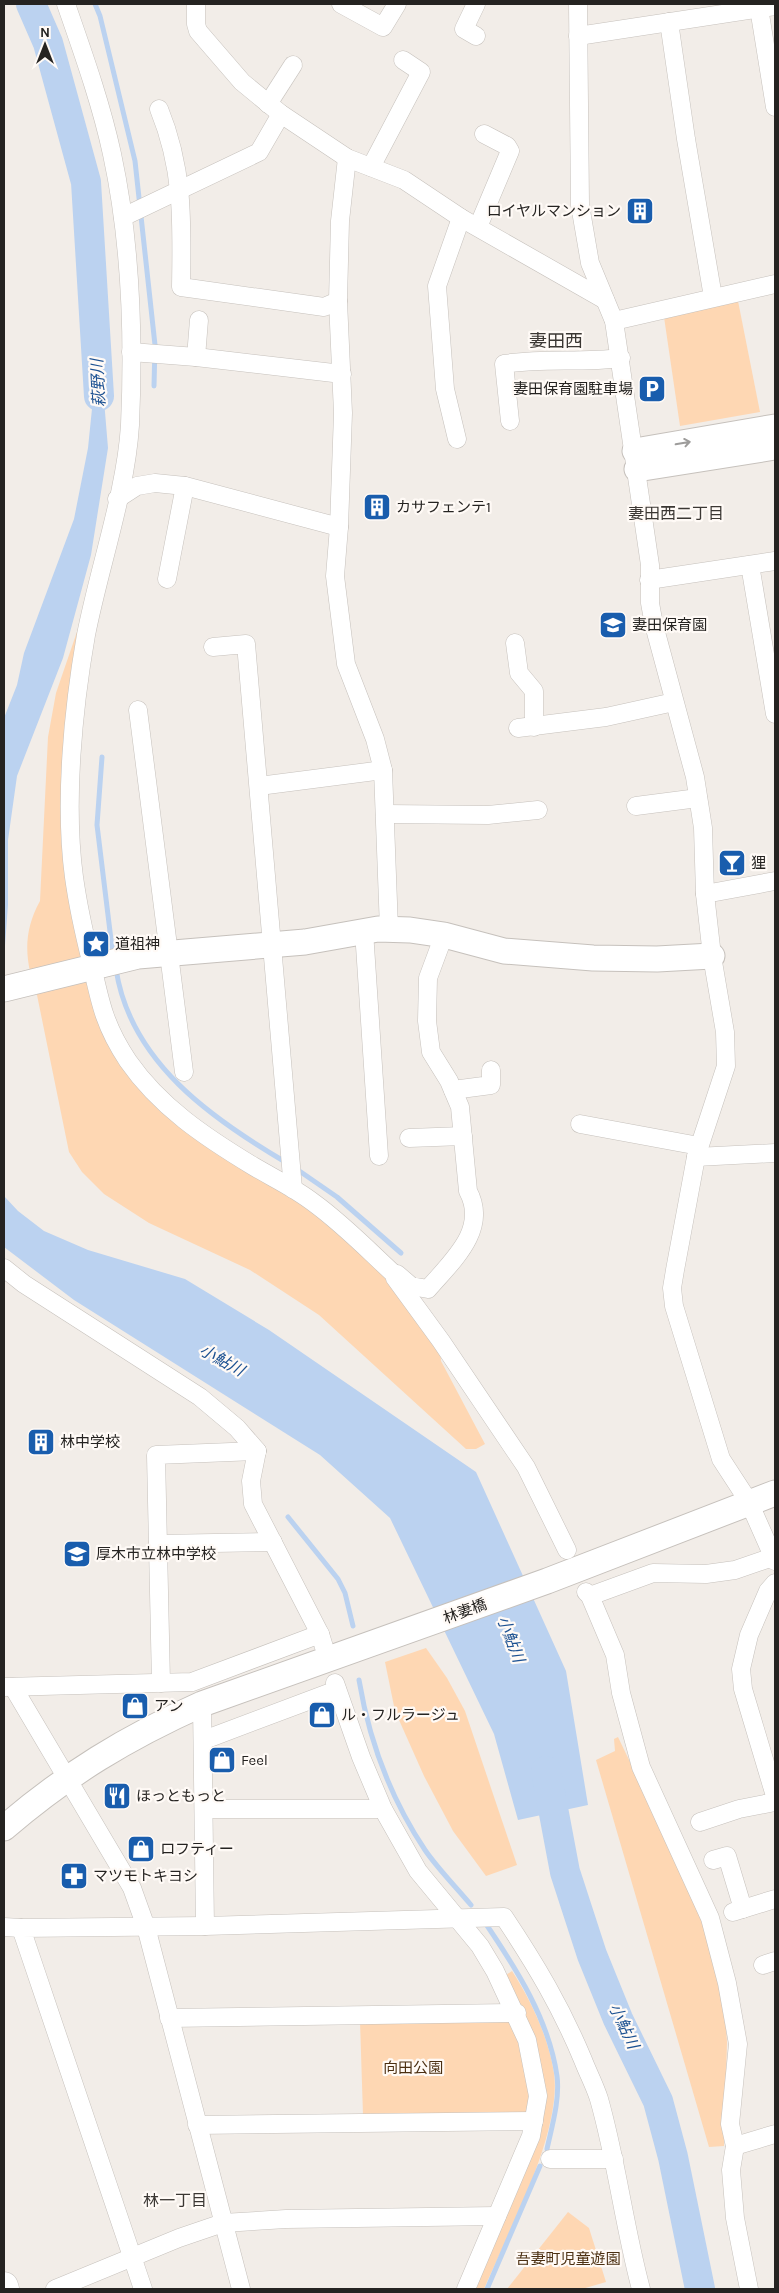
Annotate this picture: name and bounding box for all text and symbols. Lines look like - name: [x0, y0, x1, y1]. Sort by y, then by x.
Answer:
- north arrow: [20, 20, 70, 70]
- text: N: [40, 24, 50, 41]
- building icon: ロイヤルマンション: [625, 196, 655, 226]
- place label: ロイヤルマンション: [486, 202, 621, 220]
- district label: 妻田西: [529, 330, 583, 352]
- water label: 萩野川: [87, 357, 109, 407]
- parking icon: 妻田保育園駐車場: [637, 374, 667, 404]
- place label: 妻田保育園駐車場: [513, 380, 633, 398]
- one-way arrow: [674, 438, 690, 448]
- building icon: カサフェンテ1: [362, 492, 392, 522]
- place label: カサフェンテ1: [396, 498, 491, 516]
- district label: 妻田西二丁目: [628, 504, 724, 523]
- school or university icon: 妻田保育園: [598, 610, 628, 640]
- place label: 妻田保育園: [632, 616, 707, 634]
- bar icon: 狸: [717, 848, 747, 878]
- place label: 狸: [751, 854, 766, 872]
- place icon: 道祖神: [81, 929, 111, 959]
- place label: 道祖神: [115, 935, 160, 953]
- water label: 小鮎川: [196, 1340, 249, 1381]
- building icon: 林中学校: [26, 1427, 56, 1457]
- place label: 林中学校: [60, 1433, 120, 1451]
- school or university icon: 厚木市立林中学校: [62, 1539, 92, 1569]
- place label: 厚木市立林中学校: [96, 1545, 216, 1563]
- street label: 林妻橋: [441, 1595, 489, 1627]
- water label: 小鮎川: [494, 1613, 529, 1667]
- shop icon: アン: [120, 1691, 150, 1721]
- place label: アン: [154, 1697, 183, 1715]
- shop icon: ル・フルラージュ: [307, 1700, 337, 1730]
- place label: ル・フルラージュ: [341, 1706, 460, 1724]
- shop icon: Feel: [207, 1745, 237, 1775]
- place label: Feel: [241, 1751, 268, 1769]
- restaurant icon: ほっともっと: [102, 1781, 132, 1811]
- place label: ほっともっと: [136, 1787, 226, 1805]
- shop icon: ロフティー: [126, 1834, 156, 1864]
- place label: ロフティー: [160, 1840, 234, 1858]
- pharmacy icon: マツモトキヨシ: [59, 1861, 89, 1891]
- place label: マツモトキヨシ: [93, 1867, 198, 1885]
- water label: 小鮎川: [605, 2000, 644, 2054]
- park label: 向田公園: [383, 2059, 443, 2077]
- district label: 林一丁目: [143, 2191, 207, 2210]
- park label: 吾妻町児童遊園: [515, 2250, 621, 2268]

